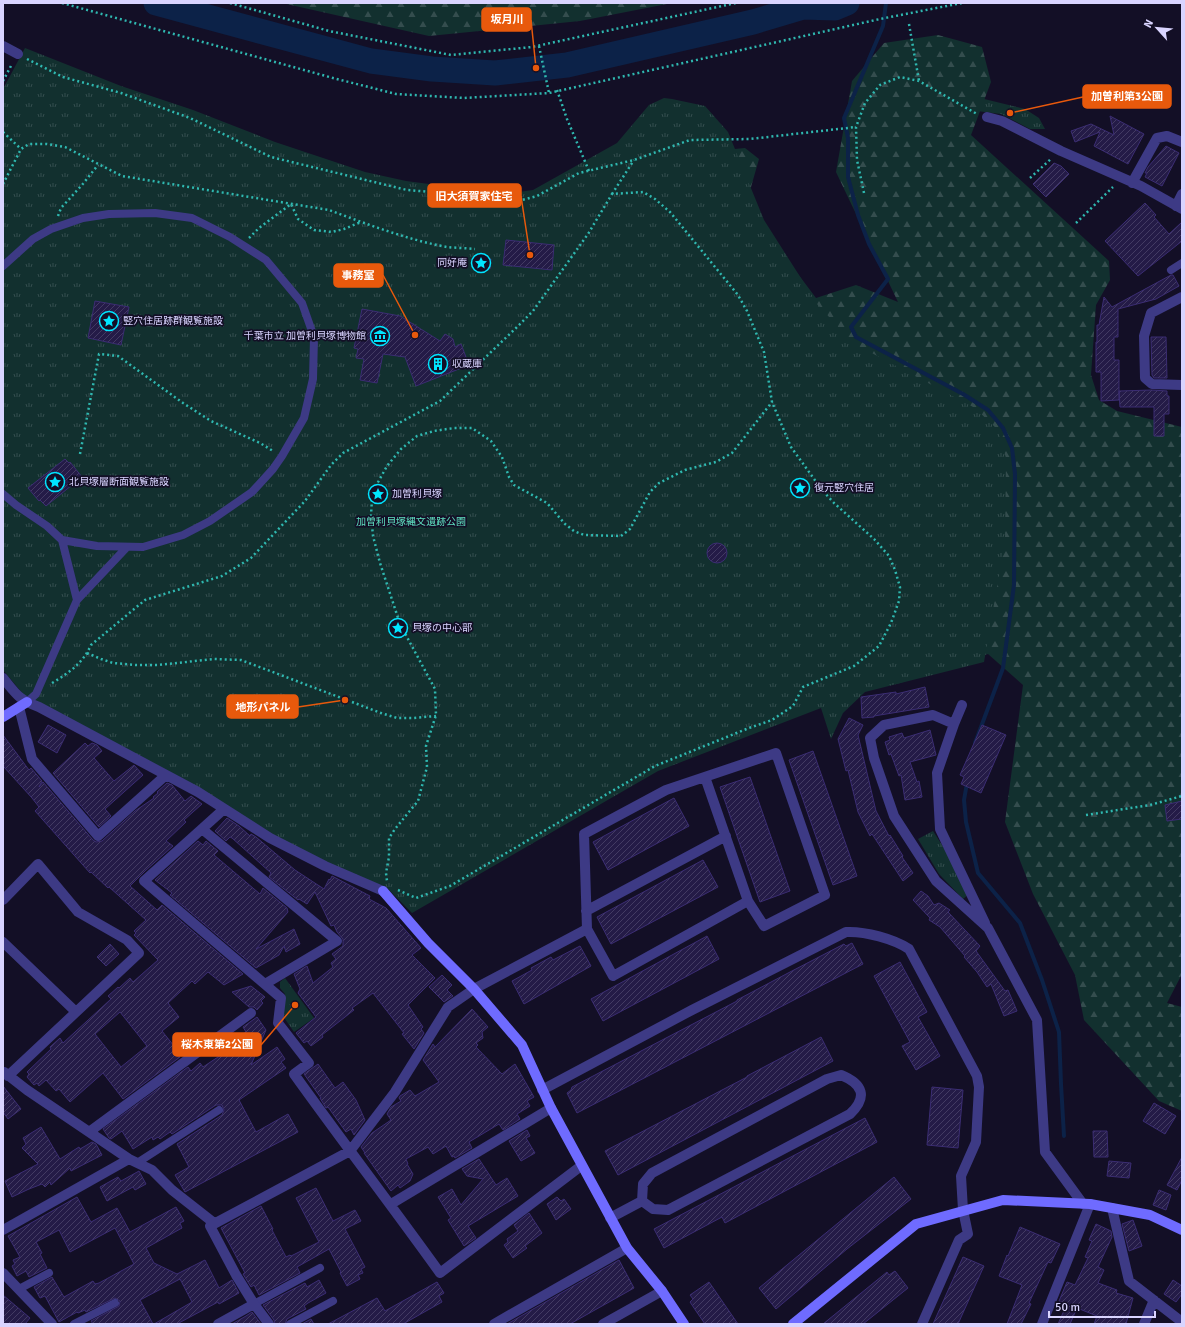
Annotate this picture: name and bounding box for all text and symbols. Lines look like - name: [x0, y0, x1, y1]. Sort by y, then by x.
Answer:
- callout: 坂月川: [482, 8, 531, 31]
- north arrow: [1137, 8, 1177, 48]
- text: 坂月川: [491, 13, 524, 26]
- text: N: [1141, 17, 1156, 30]
- callout: 加曽利第3公園: [1083, 85, 1171, 108]
- text: 加曽利第3公園: [1091, 90, 1163, 103]
- callout: 旧大須賀家住宅: [428, 184, 521, 207]
- text: 旧大須賀家住宅: [436, 190, 513, 203]
- place icon: 同好庵: [470, 252, 492, 274]
- place label: 同好庵: [437, 257, 467, 269]
- callout: 事務室: [334, 264, 383, 287]
- text: 事務室: [342, 269, 375, 282]
- place icon: 竪穴住居跡群観覧施設: [98, 310, 120, 332]
- place label: 竪穴住居跡群観覧施設: [123, 315, 223, 327]
- museum icon: 千葉市立 加曽利貝塚博物館: [369, 325, 391, 347]
- place label: 千葉市立 加曽利貝塚博物館: [244, 330, 366, 342]
- building icon: 収蔵庫: [427, 353, 449, 375]
- place label: 収蔵庫: [452, 358, 482, 370]
- place icon: 北貝塚層断面観覧施設: [44, 471, 66, 493]
- place label: 北貝塚層断面観覧施設: [69, 476, 169, 488]
- place icon: 復元竪穴住居: [789, 477, 811, 499]
- place label: 復元竪穴住居: [814, 482, 874, 494]
- place icon: 加曽利貝塚: [367, 483, 389, 505]
- place label: 加曽利貝塚: [392, 488, 442, 500]
- park label: 加曽利貝塚縄文遺跡公園: [356, 516, 466, 528]
- place icon: 貝塚の中心部: [387, 617, 409, 639]
- place label: 貝塚の中心部: [412, 622, 472, 634]
- callout: 地形パネル: [227, 695, 298, 718]
- text: 地形パネル: [236, 701, 291, 714]
- callout: 桜木東第2公園: [173, 1033, 261, 1056]
- text: 桜木東第2公園: [181, 1038, 253, 1051]
- scale bar: [1049, 1293, 1155, 1319]
- text: 50 m: [1055, 1300, 1080, 1315]

